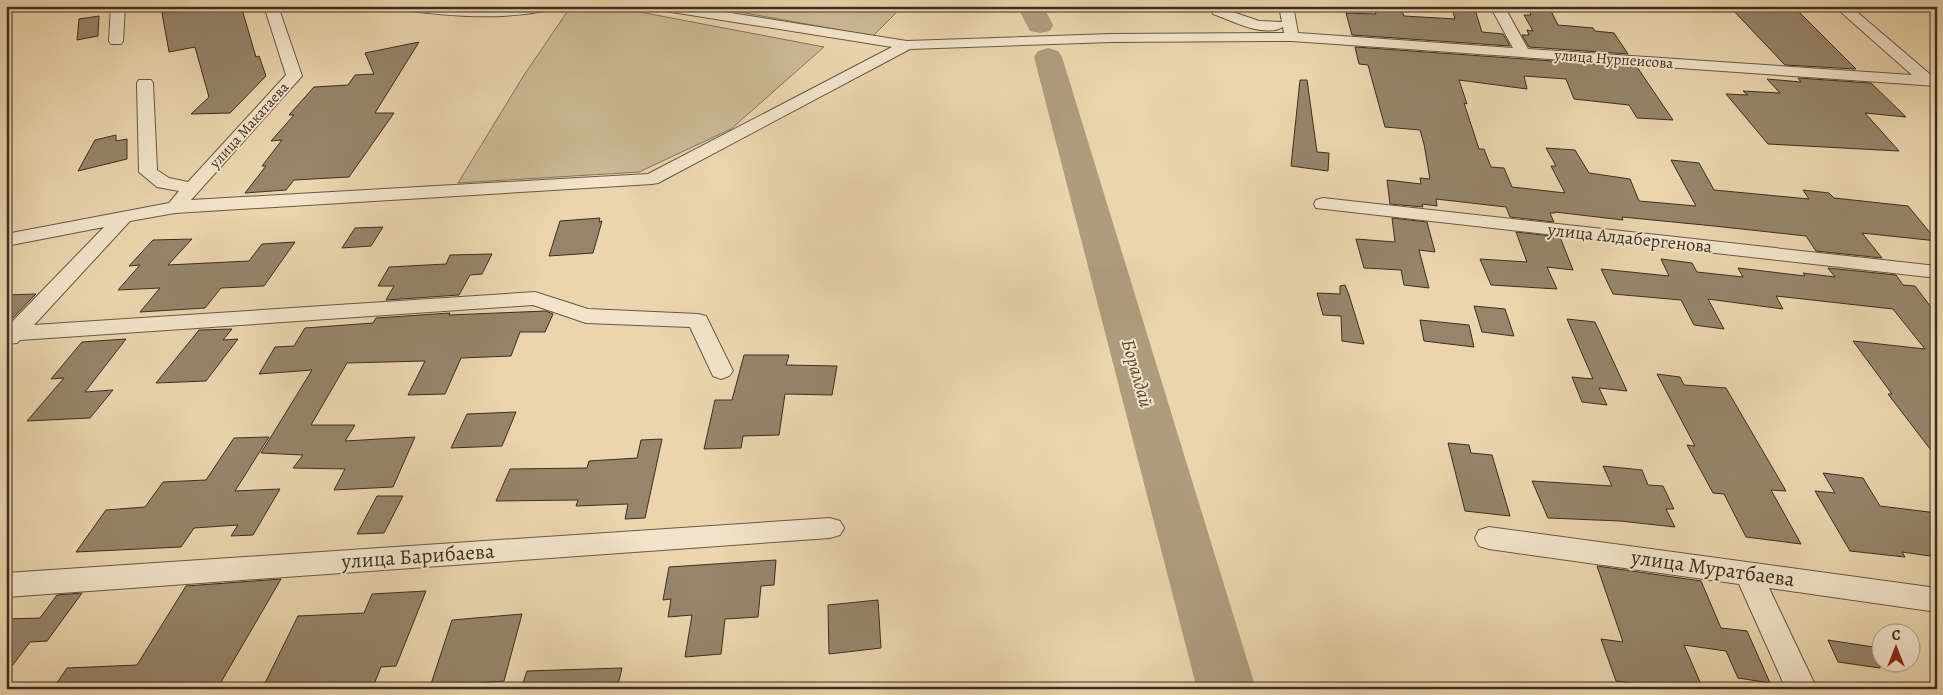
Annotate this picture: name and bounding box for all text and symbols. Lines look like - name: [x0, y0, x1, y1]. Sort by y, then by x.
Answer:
- street label: улица Нурпеисова: [1553, 45, 1674, 73]
- street label: улица Макатаева: [204, 78, 293, 173]
- street label: улица Алдабергенова: [1546, 217, 1714, 259]
- water label: Боралдай: [1115, 336, 1159, 411]
- street label: улица Барибаева: [340, 537, 496, 575]
- street label: улица Муратбаева: [1629, 543, 1797, 593]
- north arrow: [1870, 622, 1920, 672]
- text: С: [1892, 626, 1901, 645]

